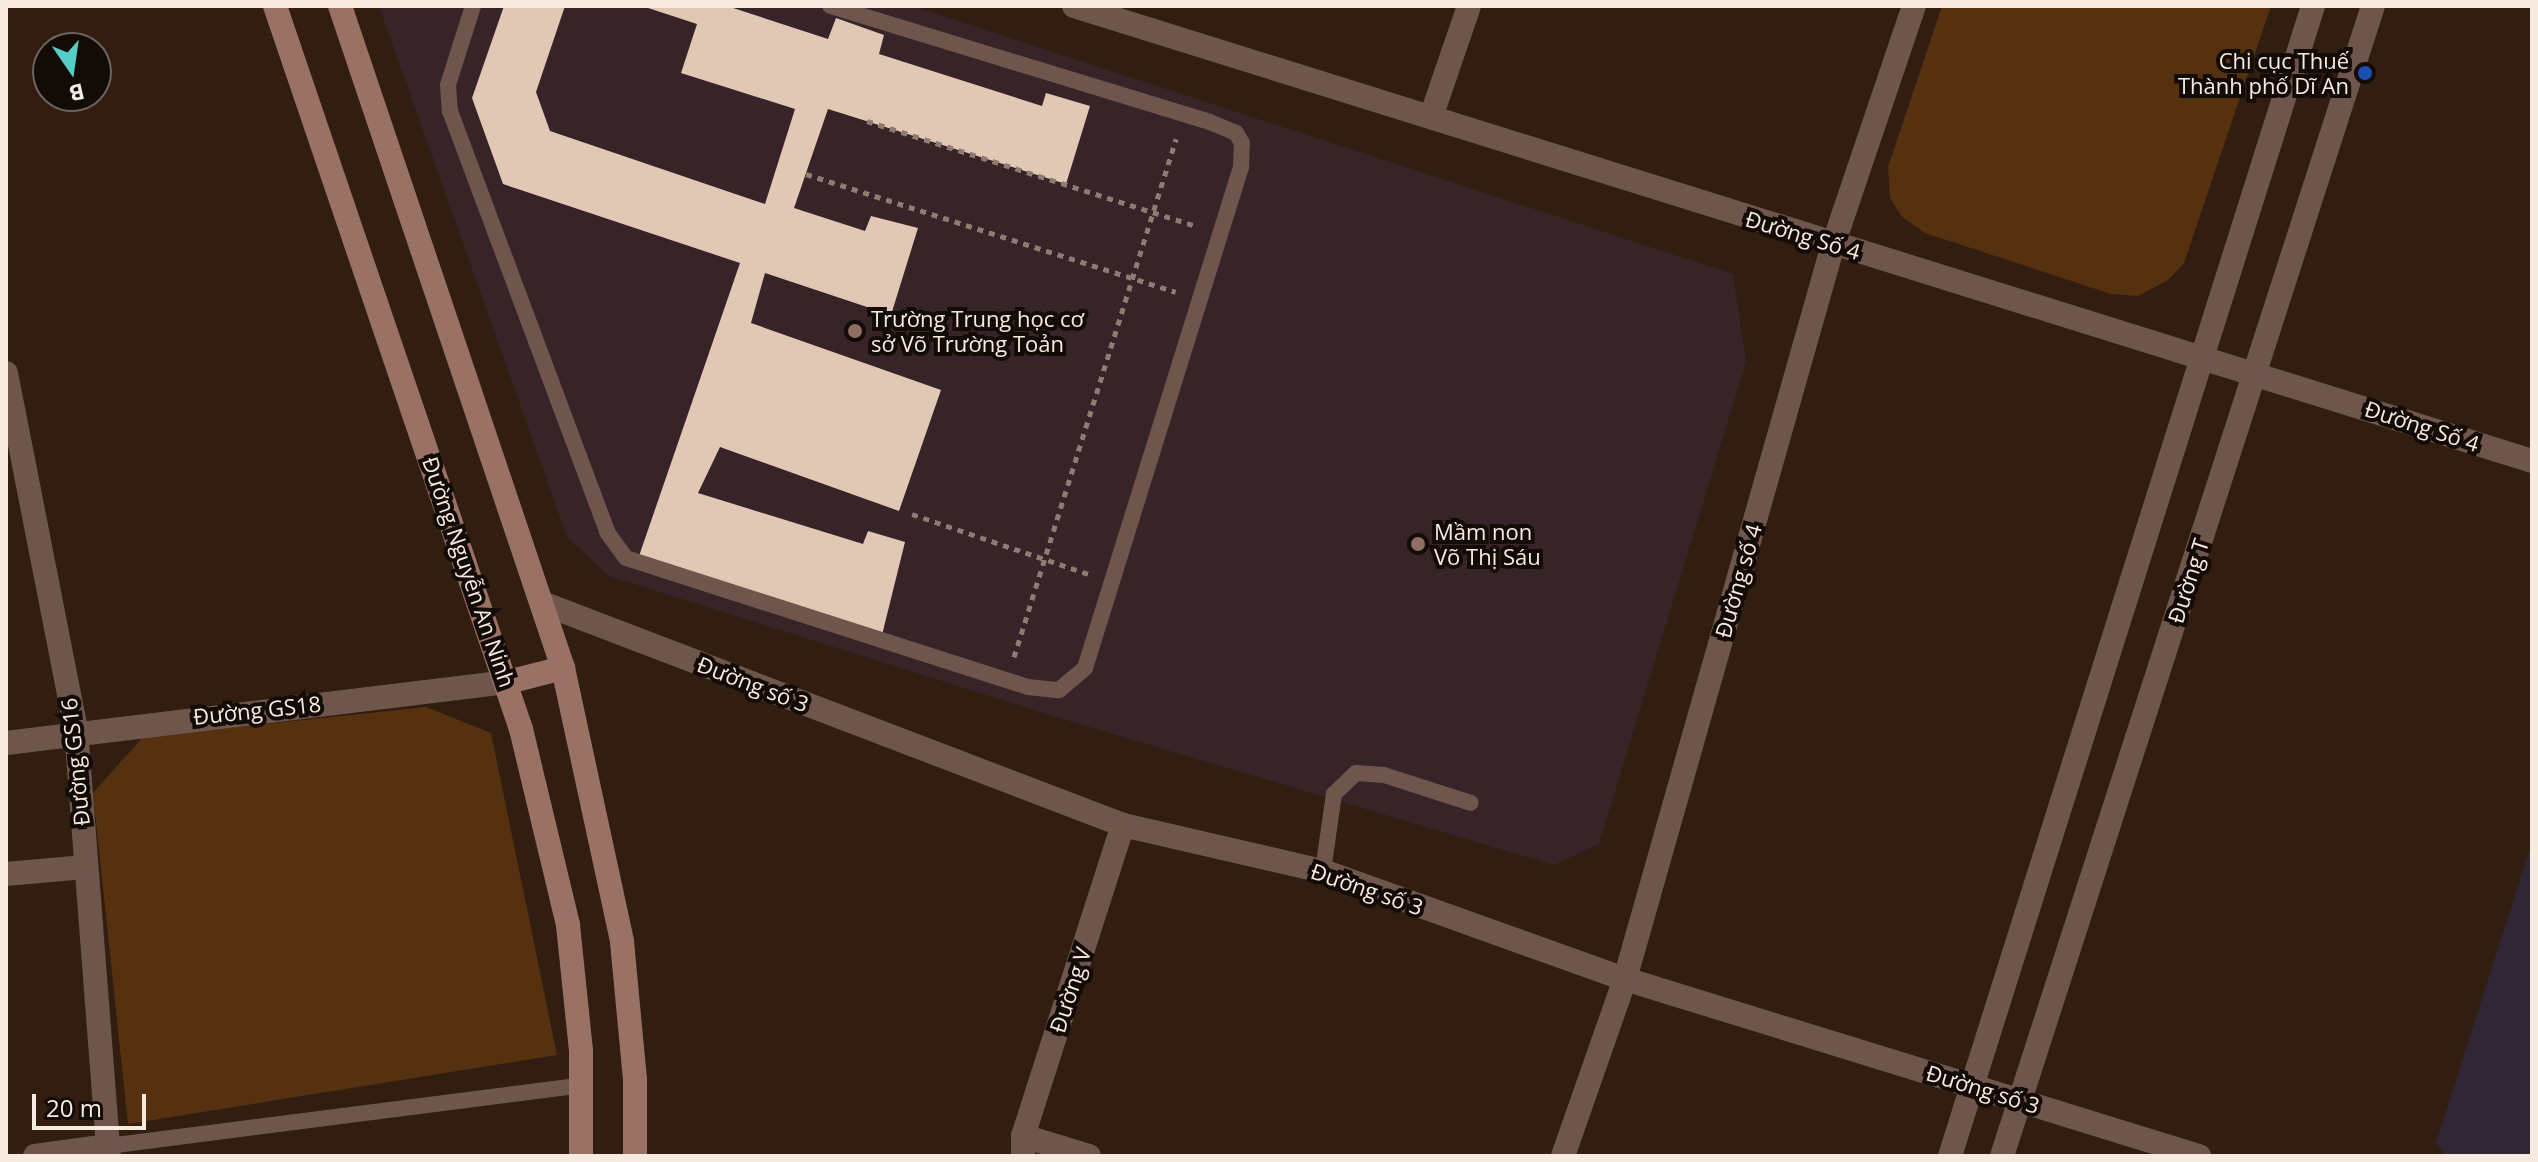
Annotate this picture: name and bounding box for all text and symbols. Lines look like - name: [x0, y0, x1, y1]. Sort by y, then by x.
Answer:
- north arrow: [32, 32, 112, 112]
- place label: Chi cục Thuế Thành phố Dĩ An: [2178, 47, 2349, 98]
- marker: Chi cục Thuế Thành phố Dĩ An: [2356, 64, 2374, 82]
- text: B: [66, 77, 88, 110]
- street label: Đường Số 4: [1742, 205, 1864, 265]
- place label: Trường Trung học cơ sở Võ Trường Toản: [871, 305, 1084, 356]
- marker: Trường Trung học cơ sở Võ Trường Toản: [846, 322, 864, 340]
- street label: Đường Số 4: [2361, 395, 2483, 457]
- street label: Đường Nguyễn An Ninh: [417, 453, 521, 691]
- place label: Mầm non Võ Thị Sáu: [1434, 518, 1541, 570]
- street label: Đường số 4: [1709, 521, 1767, 641]
- marker: Mầm non Võ Thị Sáu: [1409, 535, 1427, 553]
- street label: Đường T: [2162, 535, 2214, 627]
- street label: Đường số 3: [694, 651, 812, 717]
- street label: Đường GS18: [192, 690, 322, 730]
- street label: Đường GS16: [55, 697, 95, 827]
- street label: Đường số 3: [1307, 857, 1427, 921]
- street label: Đường V: [1044, 944, 1096, 1036]
- street label: Đường số 3: [1923, 1059, 2043, 1119]
- scale bar: [36, 1078, 150, 1128]
- text: 20 m: [46, 1091, 102, 1124]

